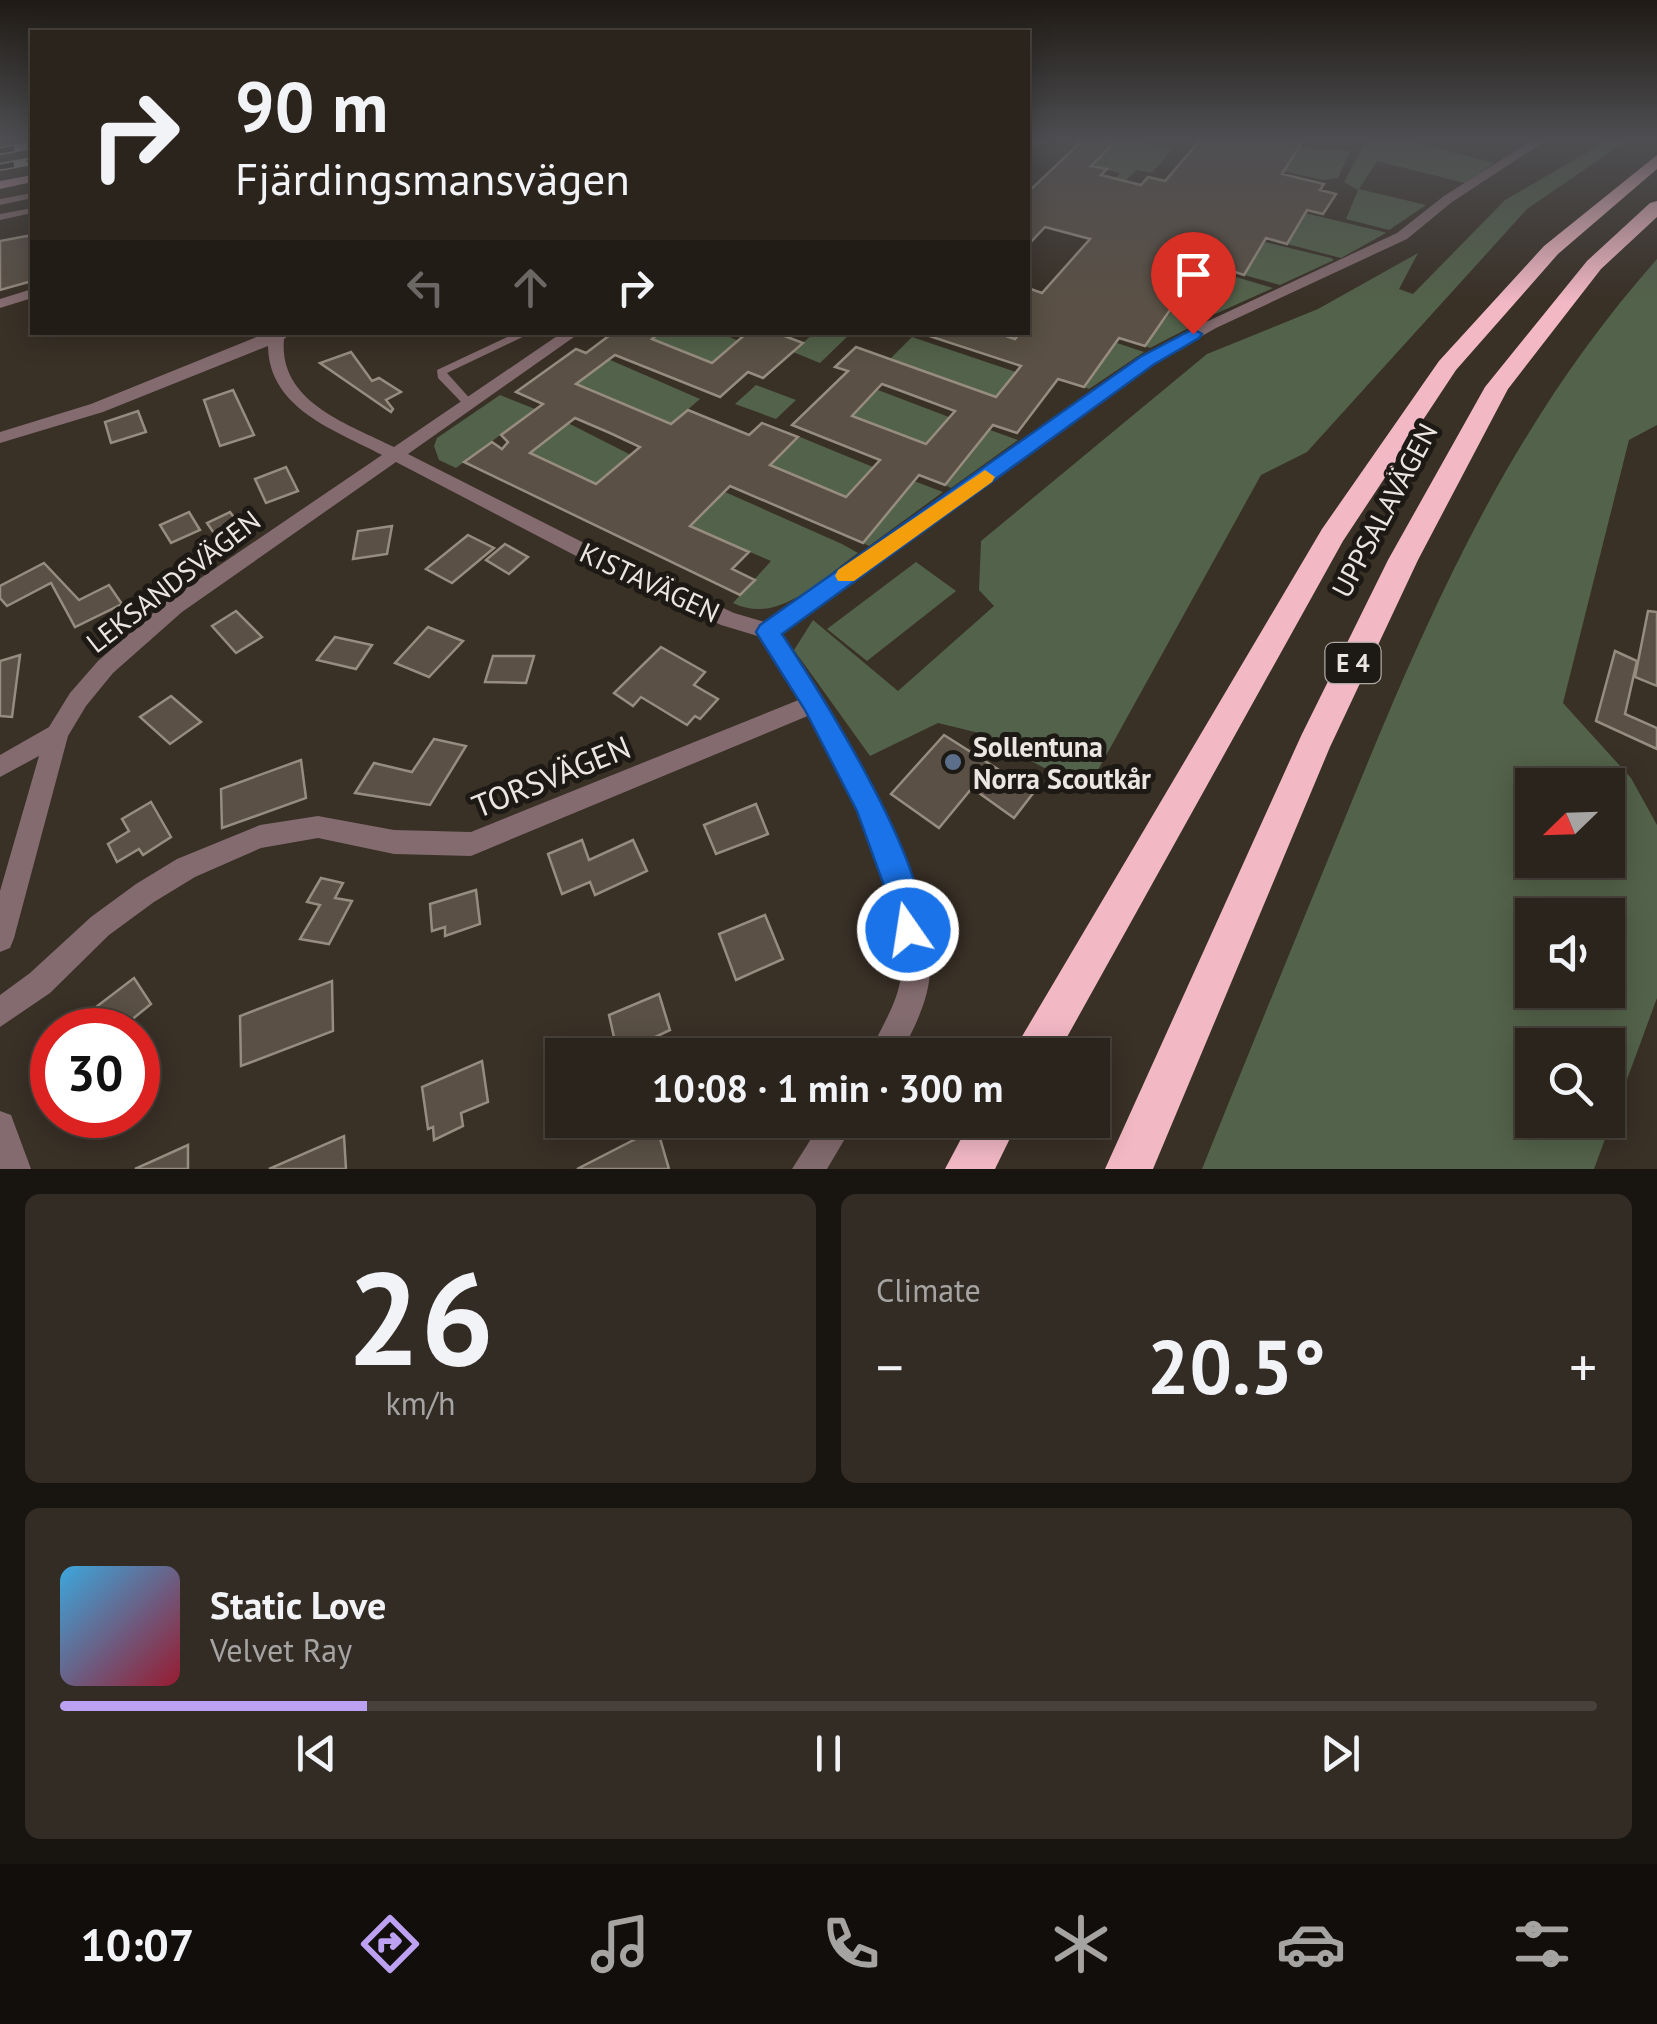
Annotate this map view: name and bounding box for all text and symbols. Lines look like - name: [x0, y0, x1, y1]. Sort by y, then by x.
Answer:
- text: 90 m: [235, 61, 388, 151]
- icon: right: [70, 70, 200, 200]
- text: Fjärdingsmansvägen: [235, 149, 630, 207]
- pin: [1151, 232, 1236, 335]
- icon: arrive: [1166, 247, 1221, 302]
- icon: left: [398, 260, 453, 315]
- icon: ahead: [503, 260, 558, 315]
- icon: right: [608, 260, 663, 315]
- street label: UPPSALAVÄGEN: [1323, 417, 1445, 603]
- street label: LEKSANDSVÄGEN: [78, 501, 268, 661]
- street label: KISTAVÄGEN: [574, 533, 726, 631]
- road number: E 4: [1326, 643, 1380, 683]
- street label: TORSVÄGEN: [466, 725, 636, 827]
- place label: Sollentuna Norra Scoutkår: [973, 728, 1151, 797]
- marker: Sollentuna Norra Scoutkår: [942, 751, 964, 773]
- north arrow: [1515, 768, 1625, 878]
- map controls: [1515, 768, 1625, 1138]
- position arrow: [856, 878, 960, 982]
- button: sound: [1515, 898, 1625, 1008]
- speed limit sign: 30: [30, 1008, 160, 1138]
- button: search: [1515, 1028, 1625, 1138]
- text: 10:08 · 1 min · 300 m: [652, 1063, 1003, 1112]
- text: 26: [347, 1233, 494, 1401]
- text: Climate: [876, 1269, 981, 1311]
- text: 20.5°: [1147, 1318, 1326, 1415]
- text: −: [876, 1331, 904, 1402]
- text: +: [1569, 1331, 1597, 1402]
- text: km/h: [385, 1382, 456, 1424]
- text: Static Love: [210, 1580, 386, 1629]
- text: Velvet Ray: [210, 1629, 352, 1671]
- icon: previous: [289, 1726, 344, 1781]
- icon: pause: [801, 1726, 856, 1781]
- icon: next: [1313, 1726, 1368, 1781]
- icon: directions: [355, 1909, 425, 1979]
- icon: music: [585, 1909, 655, 1979]
- icon: phone: [816, 1909, 886, 1979]
- icon: climate: [1046, 1909, 1116, 1979]
- icon: car: [1276, 1909, 1346, 1979]
- icon: filters: [1507, 1909, 1577, 1979]
- text: 10:07: [80, 1915, 194, 1973]

